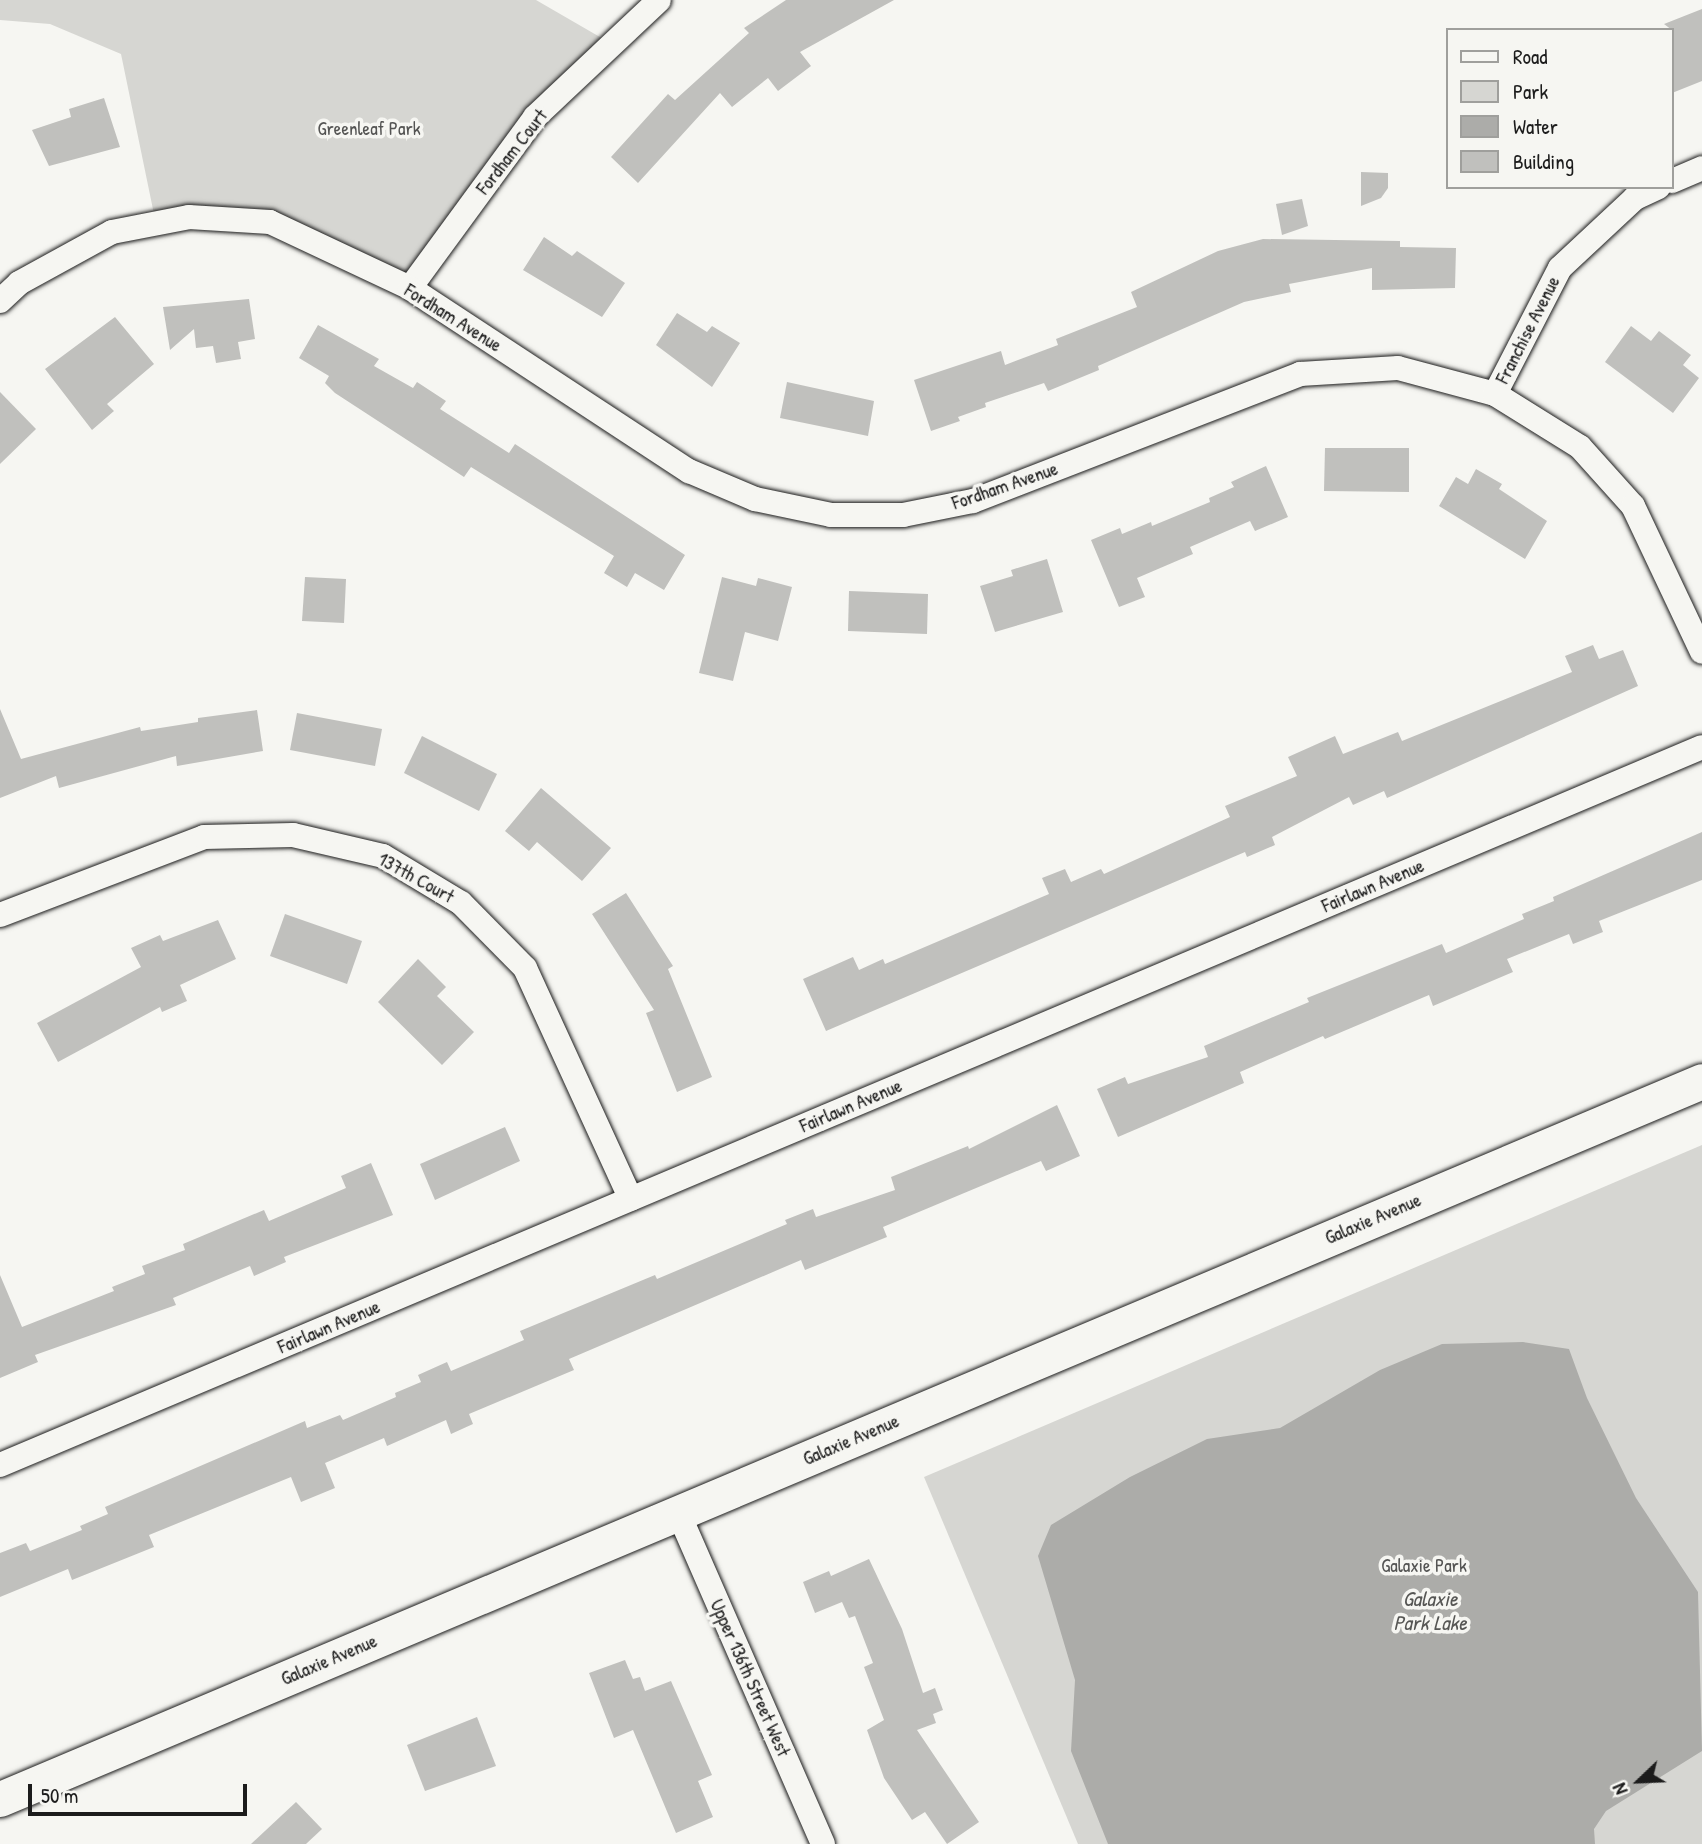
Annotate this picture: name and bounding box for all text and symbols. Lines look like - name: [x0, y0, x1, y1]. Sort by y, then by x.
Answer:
- legend: [1446, 28, 1674, 189]
- text: Road: [1513, 42, 1547, 71]
- text: Park: [1513, 77, 1548, 106]
- street label: Fordham Court: [472, 105, 552, 199]
- text: Water: [1513, 112, 1558, 141]
- park label: Greenleaf Park: [317, 118, 421, 140]
- text: Building: [1513, 147, 1574, 176]
- street label: Franchise Avenue: [1491, 272, 1565, 388]
- street label: Fordham Avenue: [400, 279, 506, 357]
- street label: Fordham Avenue: [949, 457, 1061, 515]
- street label: 137th Court: [374, 848, 458, 908]
- street label: Fairlawn Avenue: [1319, 854, 1427, 918]
- street label: Fairlawn Avenue: [797, 1074, 905, 1138]
- street label: Galaxie Avenue: [1322, 1189, 1424, 1249]
- street label: Fairlawn Avenue: [275, 1295, 383, 1359]
- street label: Galaxie Avenue: [800, 1410, 902, 1470]
- park label: Galaxie Park: [1381, 1555, 1467, 1577]
- water label: Galaxie Park Lake: [1393, 1586, 1467, 1636]
- street label: Upper 136th Street West: [705, 1596, 795, 1760]
- street label: Galaxie Avenue: [278, 1630, 380, 1690]
- north arrow: [1604, 1746, 1674, 1816]
- scale bar: [32, 1770, 250, 1814]
- text: N: [1606, 1779, 1634, 1799]
- text: 50 m: [41, 1781, 78, 1810]

